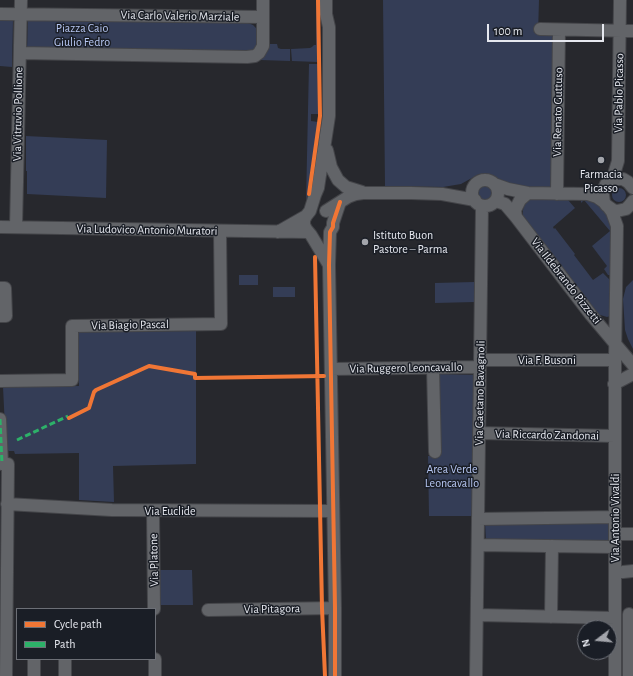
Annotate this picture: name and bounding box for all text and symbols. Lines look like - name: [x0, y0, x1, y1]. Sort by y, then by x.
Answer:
- street label: Via Carlo Valerio Marziale: [120, 8, 240, 24]
- scale bar: [489, 16, 606, 42]
- park label: Piazza Caio Giulio Fedro: [54, 21, 110, 49]
- text: 100 m: [494, 25, 522, 37]
- street label: Via Pablo Picasso: [611, 53, 627, 133]
- street label: Via Vitruvio Pollione: [10, 67, 26, 161]
- street label: Via Renato Guttuso: [550, 67, 566, 157]
- marker: Farmacia Picasso: [596, 155, 606, 165]
- place label: Farmacia Picasso: [580, 167, 622, 195]
- street label: Via Ludovico Antonio Muratori: [76, 222, 218, 238]
- place label: Istituto Buon Pastore – Parma: [373, 228, 448, 256]
- street label: Via Ildebrando Pizzetti: [528, 235, 604, 327]
- marker: Istituto Buon Pastore – Parma: [360, 237, 370, 247]
- street label: Via Biagio Pascal: [91, 317, 169, 333]
- street label: Via Gaetano Bavagnoli: [472, 341, 488, 445]
- street label: Via F. Busoni: [518, 353, 576, 367]
- street label: Via Ruggero Leoncavallo: [349, 360, 463, 376]
- street label: Via Riccardo Zandonai: [495, 427, 599, 443]
- park label: Area Verde Leoncavallo: [425, 462, 479, 490]
- street label: Via Antonio Vivaldi: [608, 474, 622, 562]
- street label: Via Euclide: [144, 504, 196, 518]
- street label: Via Platone: [146, 533, 162, 587]
- street label: Via Pitagora: [244, 601, 300, 617]
- legend: [16, 608, 156, 660]
- text: Cycle path: [54, 618, 102, 630]
- north arrow: [577, 620, 617, 660]
- text: Path: [54, 638, 76, 650]
- text: N: [580, 638, 592, 648]

